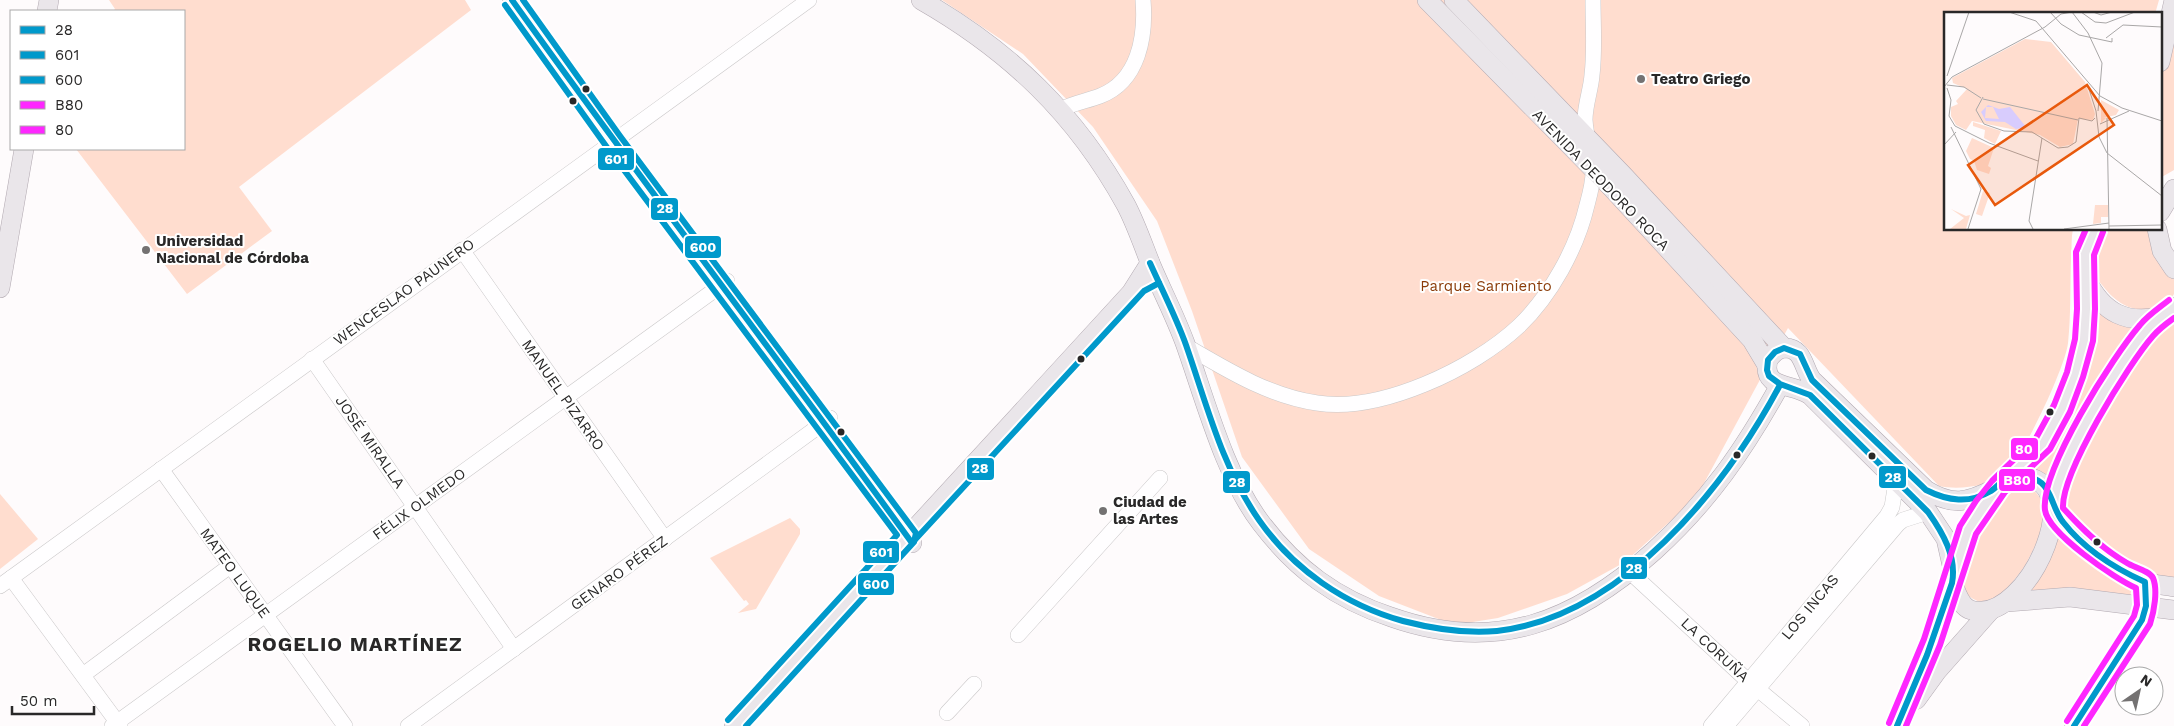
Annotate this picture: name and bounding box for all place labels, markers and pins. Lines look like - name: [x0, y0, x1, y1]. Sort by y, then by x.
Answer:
- place label: Teatro Griego: [1651, 70, 1750, 88]
- marker: Teatro Griego: [1635, 73, 1647, 85]
- unlabelled marker: [581, 84, 591, 94]
- unlabelled marker: [568, 96, 578, 106]
- place label: Universidad Nacional de Córdoba: [156, 232, 309, 267]
- marker: Universidad Nacional de Córdoba: [140, 244, 152, 256]
- unlabelled marker: [1076, 354, 1086, 364]
- unlabelled marker: [2045, 407, 2055, 417]
- unlabelled marker: [836, 427, 846, 437]
- unlabelled marker: [1732, 450, 1742, 460]
- unlabelled marker: [1867, 451, 1877, 461]
- place label: Ciudad de las Artes: [1113, 493, 1187, 528]
- marker: Ciudad de las Artes: [1097, 505, 1109, 517]
- unlabelled marker: [2092, 537, 2102, 547]

